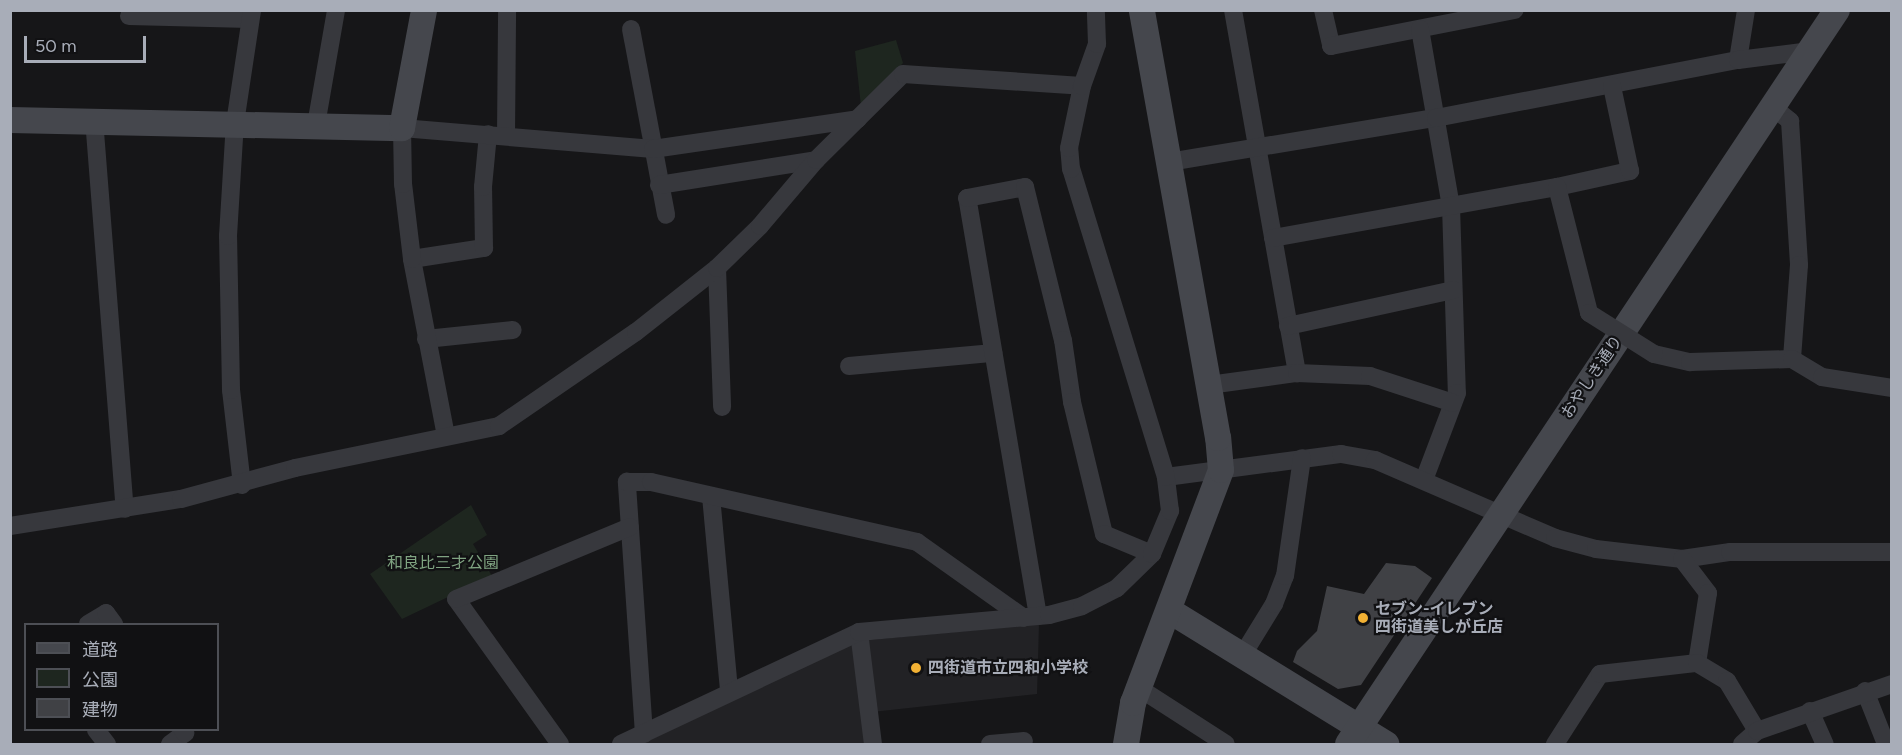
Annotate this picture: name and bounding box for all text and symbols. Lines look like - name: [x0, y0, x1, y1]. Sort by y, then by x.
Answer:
- scale bar: [27, 24, 148, 62]
- text: 50 m: [35, 35, 77, 57]
- street label: おやしき通り: [1557, 332, 1627, 422]
- park label: 和良比三才公園: [387, 553, 499, 573]
- place label: セブン-イレブン 四街道美しが丘店: [1375, 599, 1503, 637]
- marker: セブン-イレブン 四街道美しが丘店: [1356, 611, 1370, 625]
- legend: [24, 623, 219, 731]
- text: 道路: [82, 639, 118, 661]
- place label: 四街道市立四和小学校: [928, 658, 1088, 678]
- marker: 四街道市立四和小学校: [909, 661, 923, 675]
- text: 公園: [82, 669, 118, 691]
- text: 建物: [82, 699, 118, 721]

